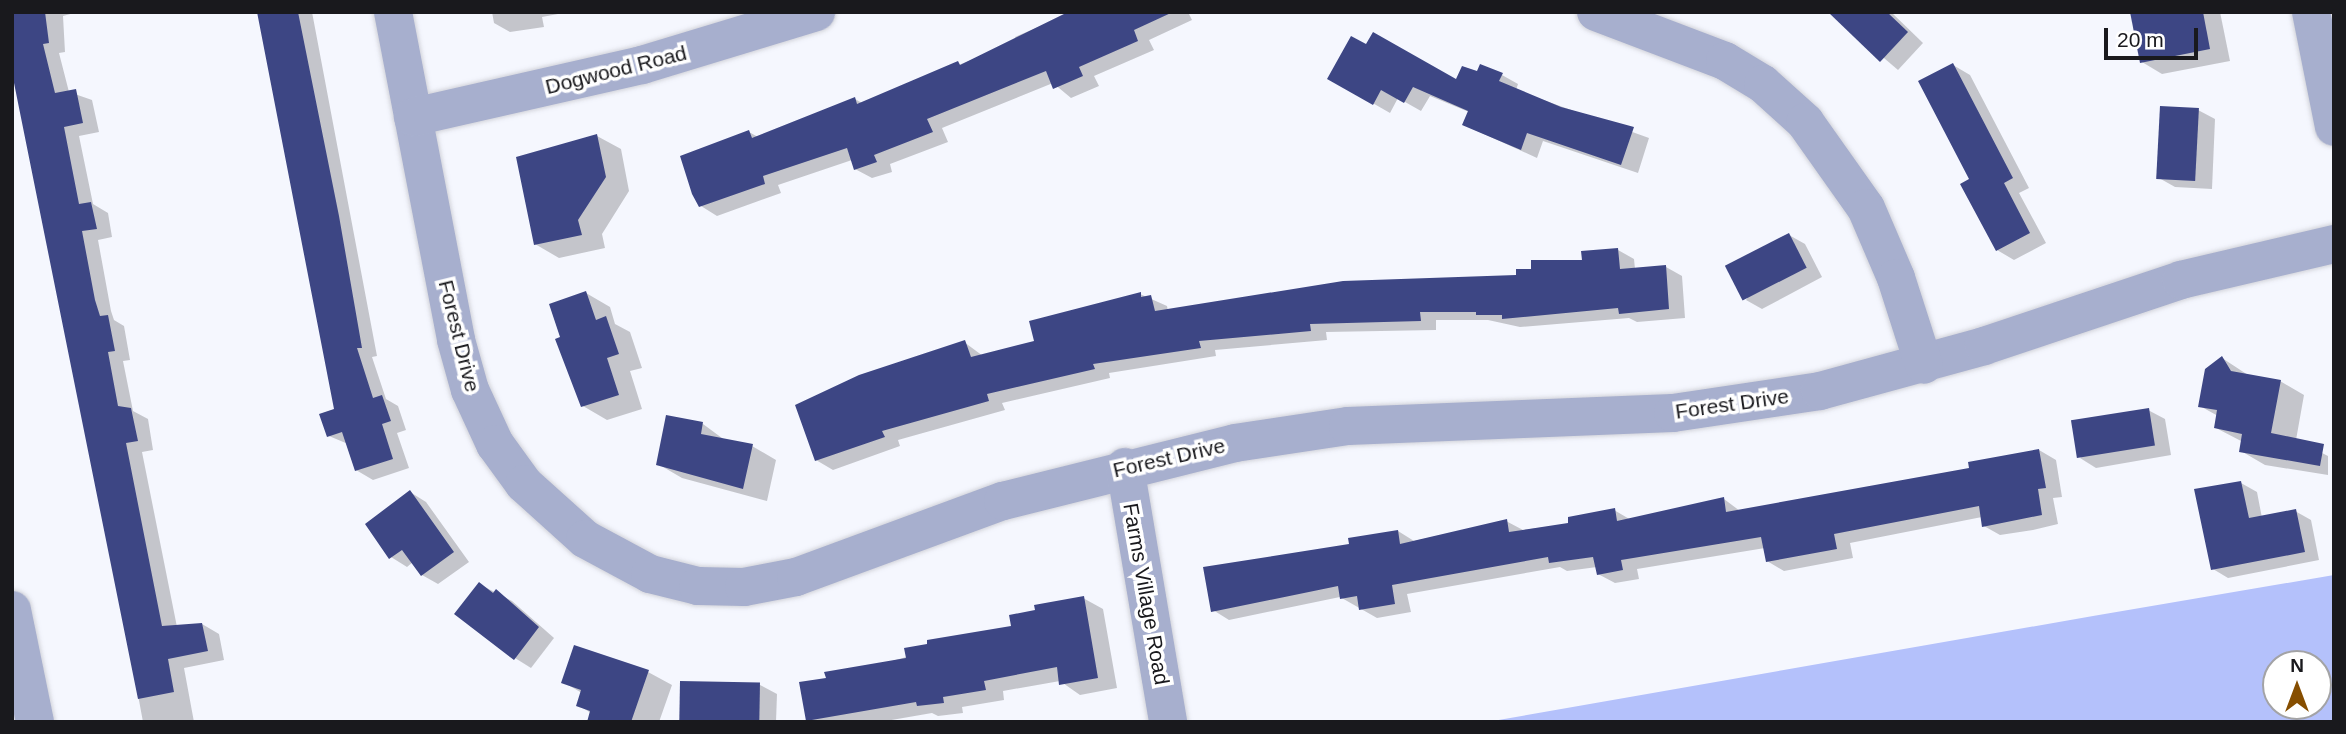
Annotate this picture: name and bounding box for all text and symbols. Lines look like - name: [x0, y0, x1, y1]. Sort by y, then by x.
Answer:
- scale bar: [2108, 14, 2202, 58]
- text: 20 m: [2117, 28, 2164, 51]
- street label: Dogwood Road: [543, 40, 689, 100]
- street label: Forest Drive: [433, 277, 485, 395]
- street label: Forest Drive: [1674, 384, 1790, 424]
- street label: Forest Drive: [1110, 433, 1228, 483]
- street label: Farms Village Road: [1118, 501, 1174, 687]
- north arrow: [2262, 650, 2332, 720]
- text: N: [2290, 655, 2304, 676]

